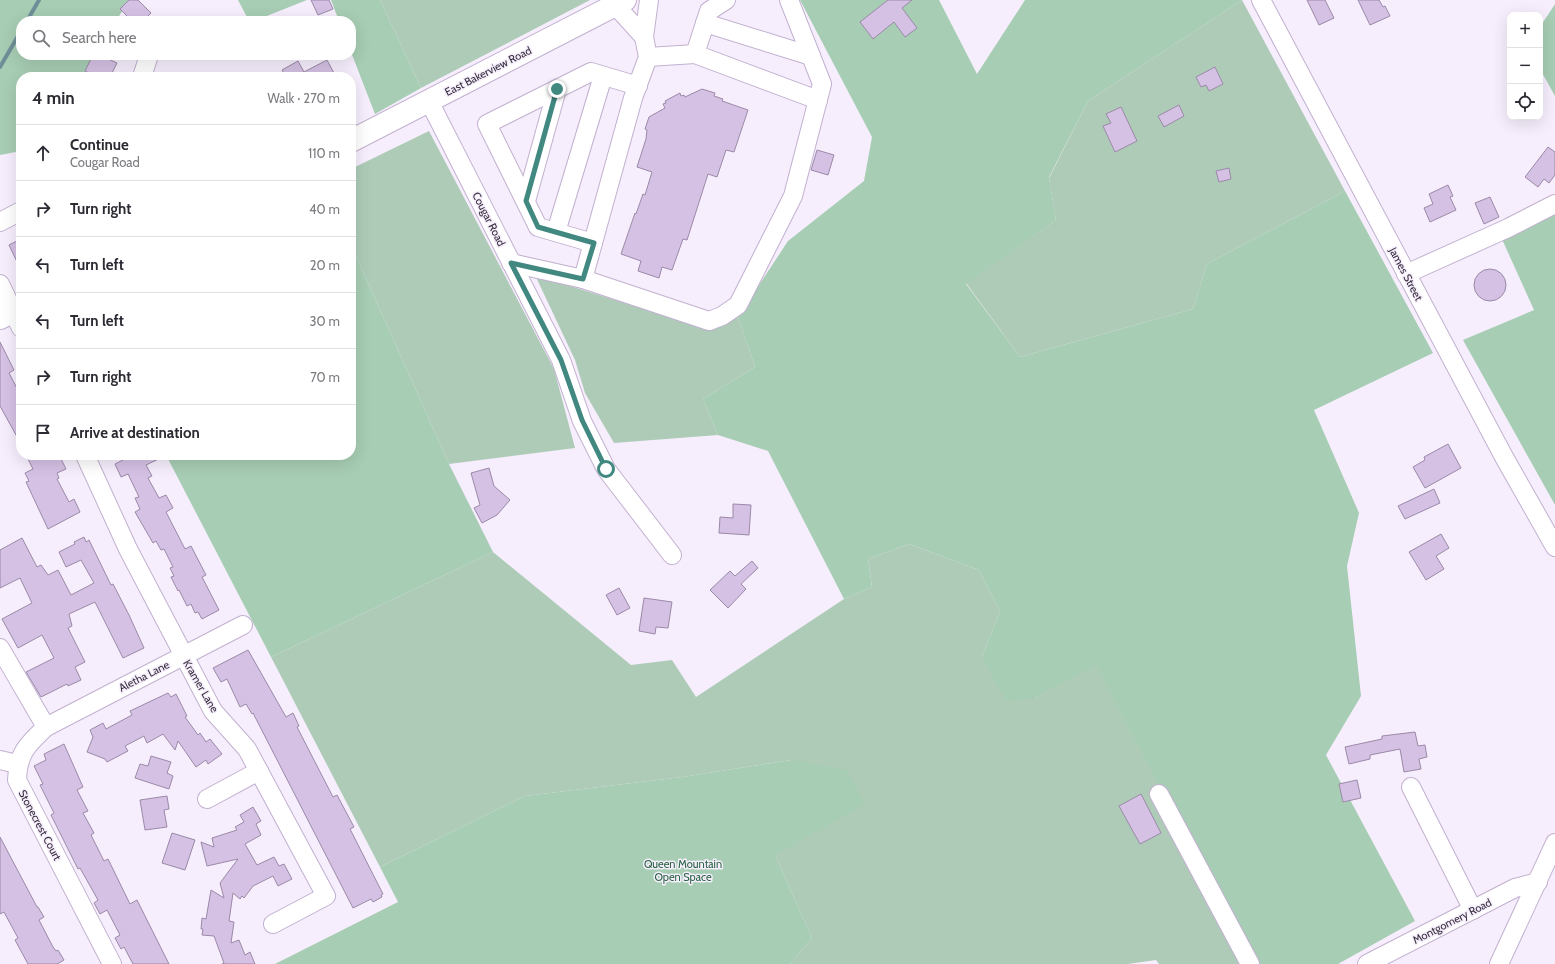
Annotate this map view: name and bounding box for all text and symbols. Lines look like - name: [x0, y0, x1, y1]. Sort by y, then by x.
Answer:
- map controls: [1507, 12, 1543, 120]
- button: +: [1507, 12, 1543, 48]
- search box: [16, 16, 356, 60]
- icon: search: [30, 27, 52, 49]
- text: Search here: [62, 29, 137, 47]
- street label: East Bakerview Road: [442, 43, 534, 99]
- button: −: [1507, 48, 1543, 84]
- route end: [548, 80, 566, 98]
- button: locate: [1507, 84, 1543, 120]
- text: 4 min: [32, 88, 75, 108]
- text: Walk · 270 m: [268, 90, 340, 106]
- text: Continue: [70, 136, 129, 154]
- icon: ahead: [32, 142, 54, 164]
- text: 110 m: [308, 145, 340, 161]
- text: Cougar Road: [70, 154, 140, 170]
- street label: Cougar Road: [469, 190, 509, 248]
- icon: right: [32, 198, 54, 220]
- text: Turn right: [70, 200, 131, 218]
- text: 40 m: [309, 201, 340, 217]
- street label: James Street: [1386, 244, 1426, 303]
- icon: left: [32, 254, 54, 276]
- text: Turn left: [70, 256, 124, 274]
- text: 20 m: [310, 257, 340, 273]
- icon: left: [32, 310, 54, 332]
- text: Turn left: [70, 312, 124, 330]
- text: 30 m: [310, 313, 340, 329]
- icon: right: [32, 366, 54, 388]
- text: Turn right: [70, 368, 131, 386]
- text: 70 m: [310, 369, 340, 385]
- icon: arrive: [32, 422, 54, 444]
- text: Arrive at destination: [70, 424, 200, 442]
- route start: [597, 460, 615, 478]
- street label: Aletha Lane: [116, 657, 172, 695]
- street label: Kramer Lane: [180, 657, 222, 715]
- street label: Stonecrest Court: [15, 787, 65, 863]
- park label: Queen Mountain Open Space: [644, 857, 722, 884]
- street label: Montgomery Road: [1410, 895, 1494, 947]

